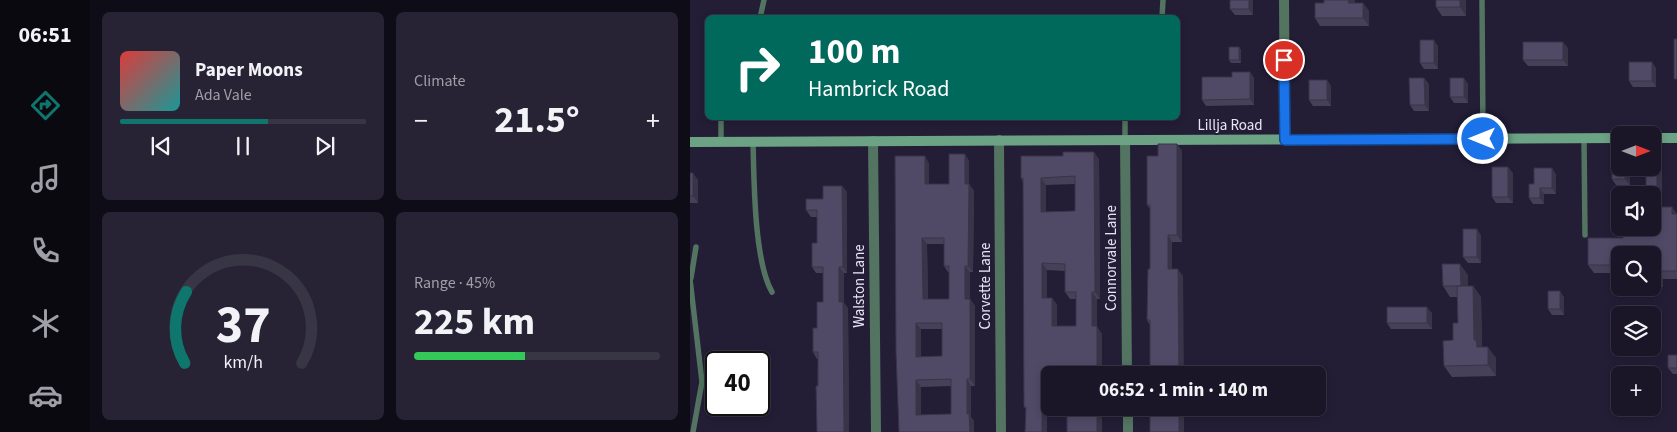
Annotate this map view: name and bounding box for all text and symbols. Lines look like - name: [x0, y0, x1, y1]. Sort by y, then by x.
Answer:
- text: 06:51: [18, 19, 72, 51]
- text: 100 m: [808, 27, 900, 77]
- icon: right: [725, 35, 790, 100]
- pin: [1263, 39, 1305, 81]
- icon: arrive: [1270, 46, 1298, 74]
- text: Paper Moons: [195, 57, 303, 84]
- text: Climate: [414, 70, 465, 92]
- text: Hambrick Road: [808, 73, 949, 105]
- text: Ada Vale: [195, 84, 252, 106]
- icon: directions: [28, 88, 63, 123]
- text: 21.5°: [494, 93, 580, 147]
- text: −: [414, 101, 428, 141]
- text: +: [646, 101, 660, 141]
- position arrow: [1456, 112, 1508, 164]
- street label: Lillja Road: [1197, 115, 1263, 136]
- north arrow: [1611, 126, 1661, 176]
- map controls: [1611, 126, 1661, 416]
- icon: previous: [147, 132, 175, 160]
- icon: pause: [229, 132, 257, 160]
- icon: next: [311, 132, 339, 160]
- icon: music: [28, 161, 63, 196]
- button: sound: [1611, 186, 1661, 236]
- street label: Connorvale Lane: [1101, 205, 1122, 311]
- icon: phone: [28, 233, 63, 268]
- street label: Corvette Lane: [975, 242, 996, 330]
- street label: Walston Lane: [849, 244, 870, 328]
- button: search: [1611, 246, 1661, 296]
- text: Range · 45%: [414, 272, 495, 294]
- text: 37: [216, 289, 270, 363]
- text: 225 km: [414, 295, 535, 349]
- icon: climate: [28, 306, 63, 341]
- button: layers: [1611, 306, 1661, 356]
- text: km/h: [223, 350, 263, 375]
- speed limit sign: 40: [705, 351, 770, 416]
- button: +: [1611, 366, 1661, 416]
- text: 06:52 · 1 min · 140 m: [1099, 377, 1268, 404]
- icon: car: [28, 378, 63, 413]

